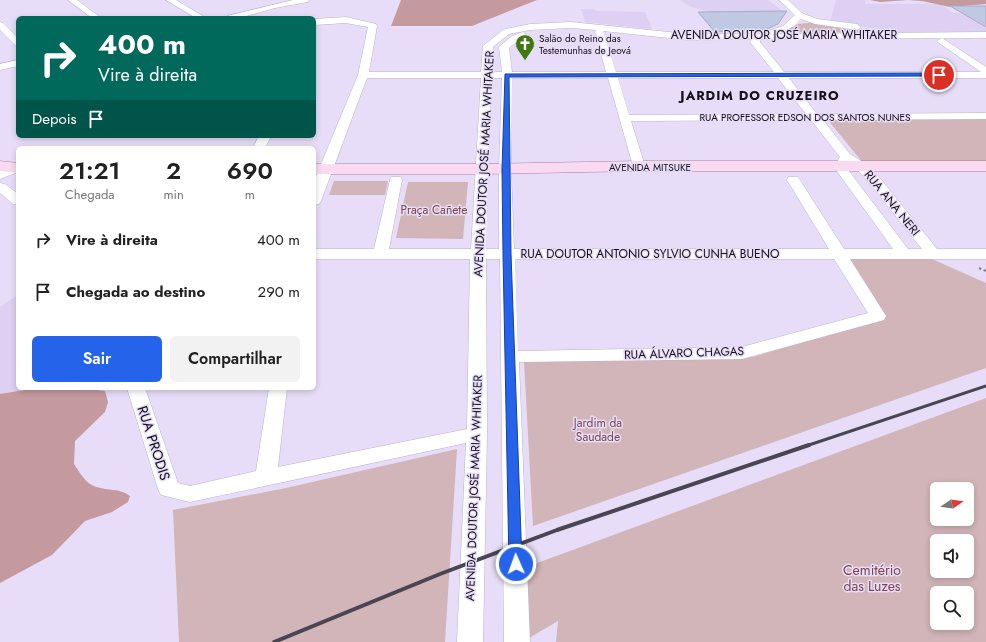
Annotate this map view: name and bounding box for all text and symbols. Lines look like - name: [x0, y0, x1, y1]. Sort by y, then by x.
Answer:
- text: 400 m: [98, 24, 186, 65]
- street label: AVENIDA DOUTOR JOSÉ MARIA WHITAKER: [671, 26, 898, 44]
- place label: Salão do Reino das Testemunhas de Jeová: [539, 31, 631, 58]
- icon: right: [32, 32, 84, 84]
- church icon: Salão do Reino das Testemunhas de Jeová: [514, 33, 536, 61]
- street label: AVENIDA DOUTOR JOSÉ MARIA WHITAKER: [469, 50, 499, 278]
- pin: [922, 58, 956, 92]
- text: Vire à direita: [98, 62, 197, 88]
- icon: arrive: [928, 64, 950, 86]
- district label: JARDIM DO CRUZEIRO: [677, 86, 840, 105]
- text: Depois: [32, 108, 77, 130]
- icon: arrive: [85, 108, 107, 130]
- street label: RUA PROFESSOR EDSON DOS SANTOS NUNES: [699, 110, 911, 125]
- text: 21:21: [59, 153, 120, 188]
- text: 2: [166, 153, 181, 188]
- text: 690: [227, 153, 273, 188]
- street label: AVENIDA MITSUKE: [609, 160, 691, 175]
- street label: RUA ANA NERI: [860, 166, 924, 240]
- text: Chegada: [65, 185, 115, 204]
- text: min: [163, 185, 184, 204]
- text: m: [245, 185, 255, 204]
- park label: Praça Cañete: [401, 201, 467, 219]
- icon: right: [32, 229, 54, 251]
- text: Vire à direita: [66, 229, 158, 251]
- text: 400 m: [257, 229, 300, 251]
- street label: RUA DOUTOR ANTONIO SYLVIO CUNHA BUENO: [521, 245, 779, 263]
- icon: arrive: [32, 281, 54, 303]
- text: Chegada ao destino: [66, 281, 205, 303]
- text: 290 m: [258, 281, 300, 303]
- button: Sair: [32, 336, 162, 382]
- button: Compartilhar: [170, 336, 300, 382]
- street label: RUA ÁLVARO CHAGAS: [624, 342, 745, 364]
- street label: AVENIDA DOUTOR JOSÉ MARIA WHITAKER: [461, 374, 487, 601]
- street label: RUA PRODIS: [133, 403, 176, 483]
- park label: Jardim da Saudade: [572, 414, 622, 446]
- north arrow: [930, 482, 974, 526]
- map controls: [930, 482, 974, 630]
- button: sound: [930, 534, 974, 578]
- position arrow: [495, 543, 537, 585]
- park label: Cemitério das Luzes: [843, 560, 901, 596]
- button: search: [930, 586, 974, 630]

